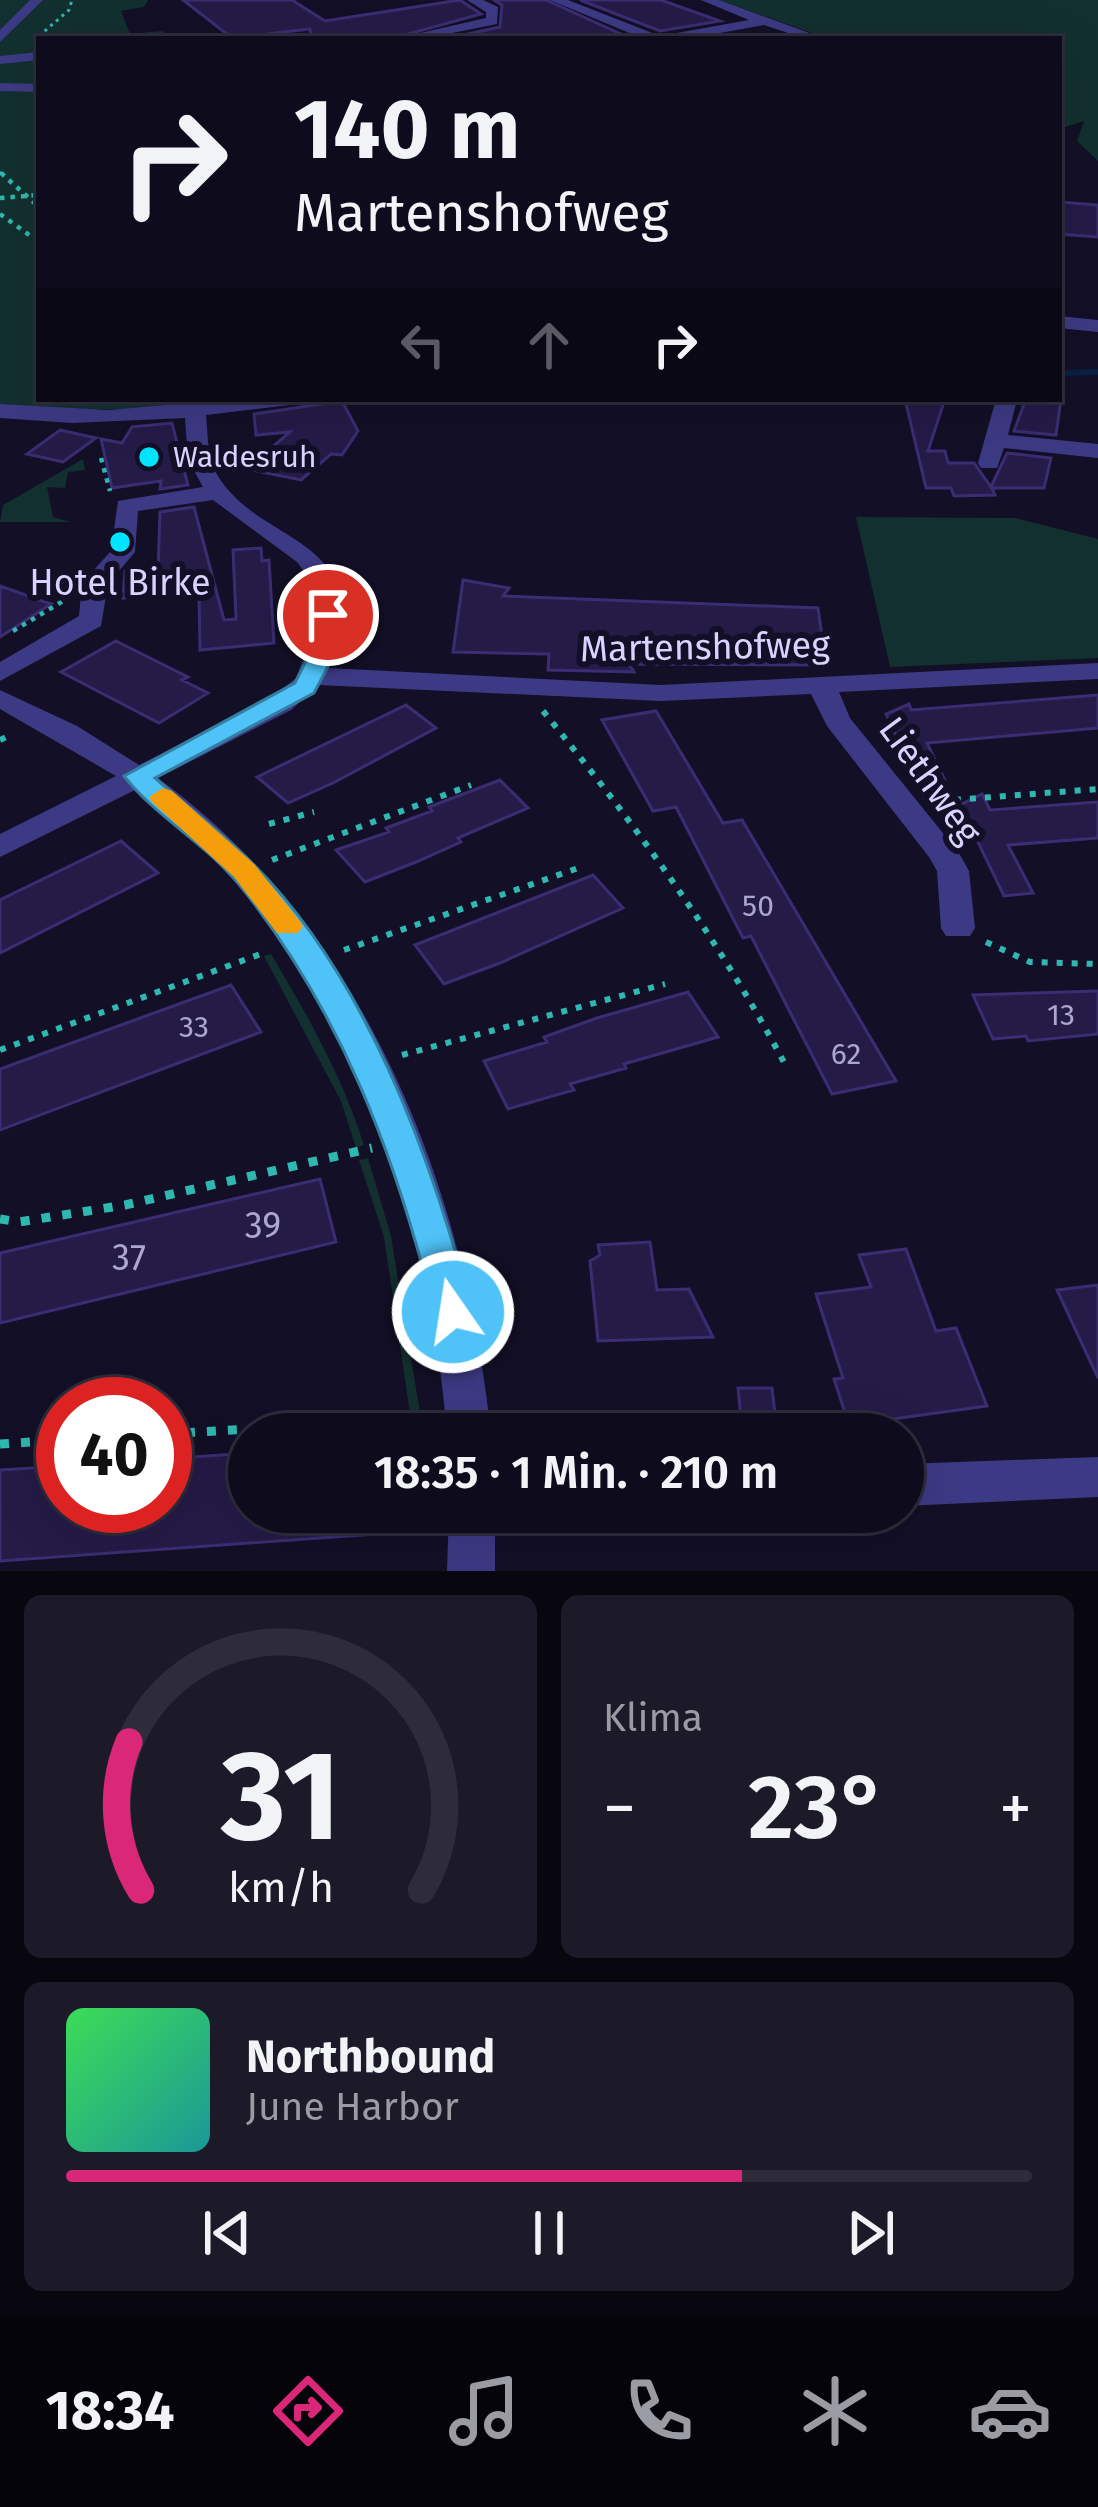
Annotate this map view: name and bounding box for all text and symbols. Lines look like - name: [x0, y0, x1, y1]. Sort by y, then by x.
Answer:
- text: 140 m: [294, 79, 520, 180]
- icon: right: [96, 84, 252, 240]
- text: Martenshofweg: [294, 181, 669, 245]
- icon: left: [390, 312, 456, 378]
- icon: ahead: [516, 312, 582, 378]
- icon: right: [642, 312, 708, 378]
- place label: Waldesruh: [173, 439, 316, 475]
- marker: Waldesruh: [136, 444, 162, 470]
- marker: Hotel Birke: [107, 529, 133, 555]
- place label: Hotel Birke: [29, 561, 211, 605]
- pin: [277, 564, 379, 666]
- icon: arrive: [295, 582, 361, 648]
- street label: Martenshofweg: [580, 623, 831, 671]
- street label: Liethweg: [869, 709, 991, 853]
- house number: 50: [742, 888, 774, 924]
- house number: 13: [1047, 997, 1075, 1033]
- house number: 33: [179, 1009, 209, 1045]
- house number: 62: [831, 1036, 861, 1072]
- house number: 39: [245, 1204, 281, 1248]
- house number: 37: [112, 1236, 146, 1280]
- position arrow: [390, 1249, 516, 1375]
- speed limit sign: 40: [36, 1377, 192, 1533]
- text: 18:35 · 1 Min. · 210 m: [374, 1446, 778, 1500]
- text: Klima: [603, 1695, 703, 1741]
- text: 31: [219, 1722, 341, 1872]
- text: 23°: [748, 1754, 887, 1862]
- text: −: [603, 1769, 636, 1848]
- text: +: [999, 1769, 1032, 1848]
- text: km/h: [227, 1861, 334, 1912]
- text: Northbound: [246, 2030, 495, 2084]
- text: June Harbor: [246, 2084, 459, 2130]
- icon: previous: [194, 2200, 260, 2266]
- icon: pause: [516, 2200, 582, 2266]
- icon: next: [838, 2200, 904, 2266]
- icon: directions: [266, 2369, 350, 2453]
- icon: music: [442, 2369, 526, 2453]
- icon: phone: [617, 2369, 701, 2453]
- icon: climate: [793, 2369, 877, 2453]
- icon: car: [968, 2369, 1052, 2453]
- text: 18:34: [46, 2379, 175, 2443]

